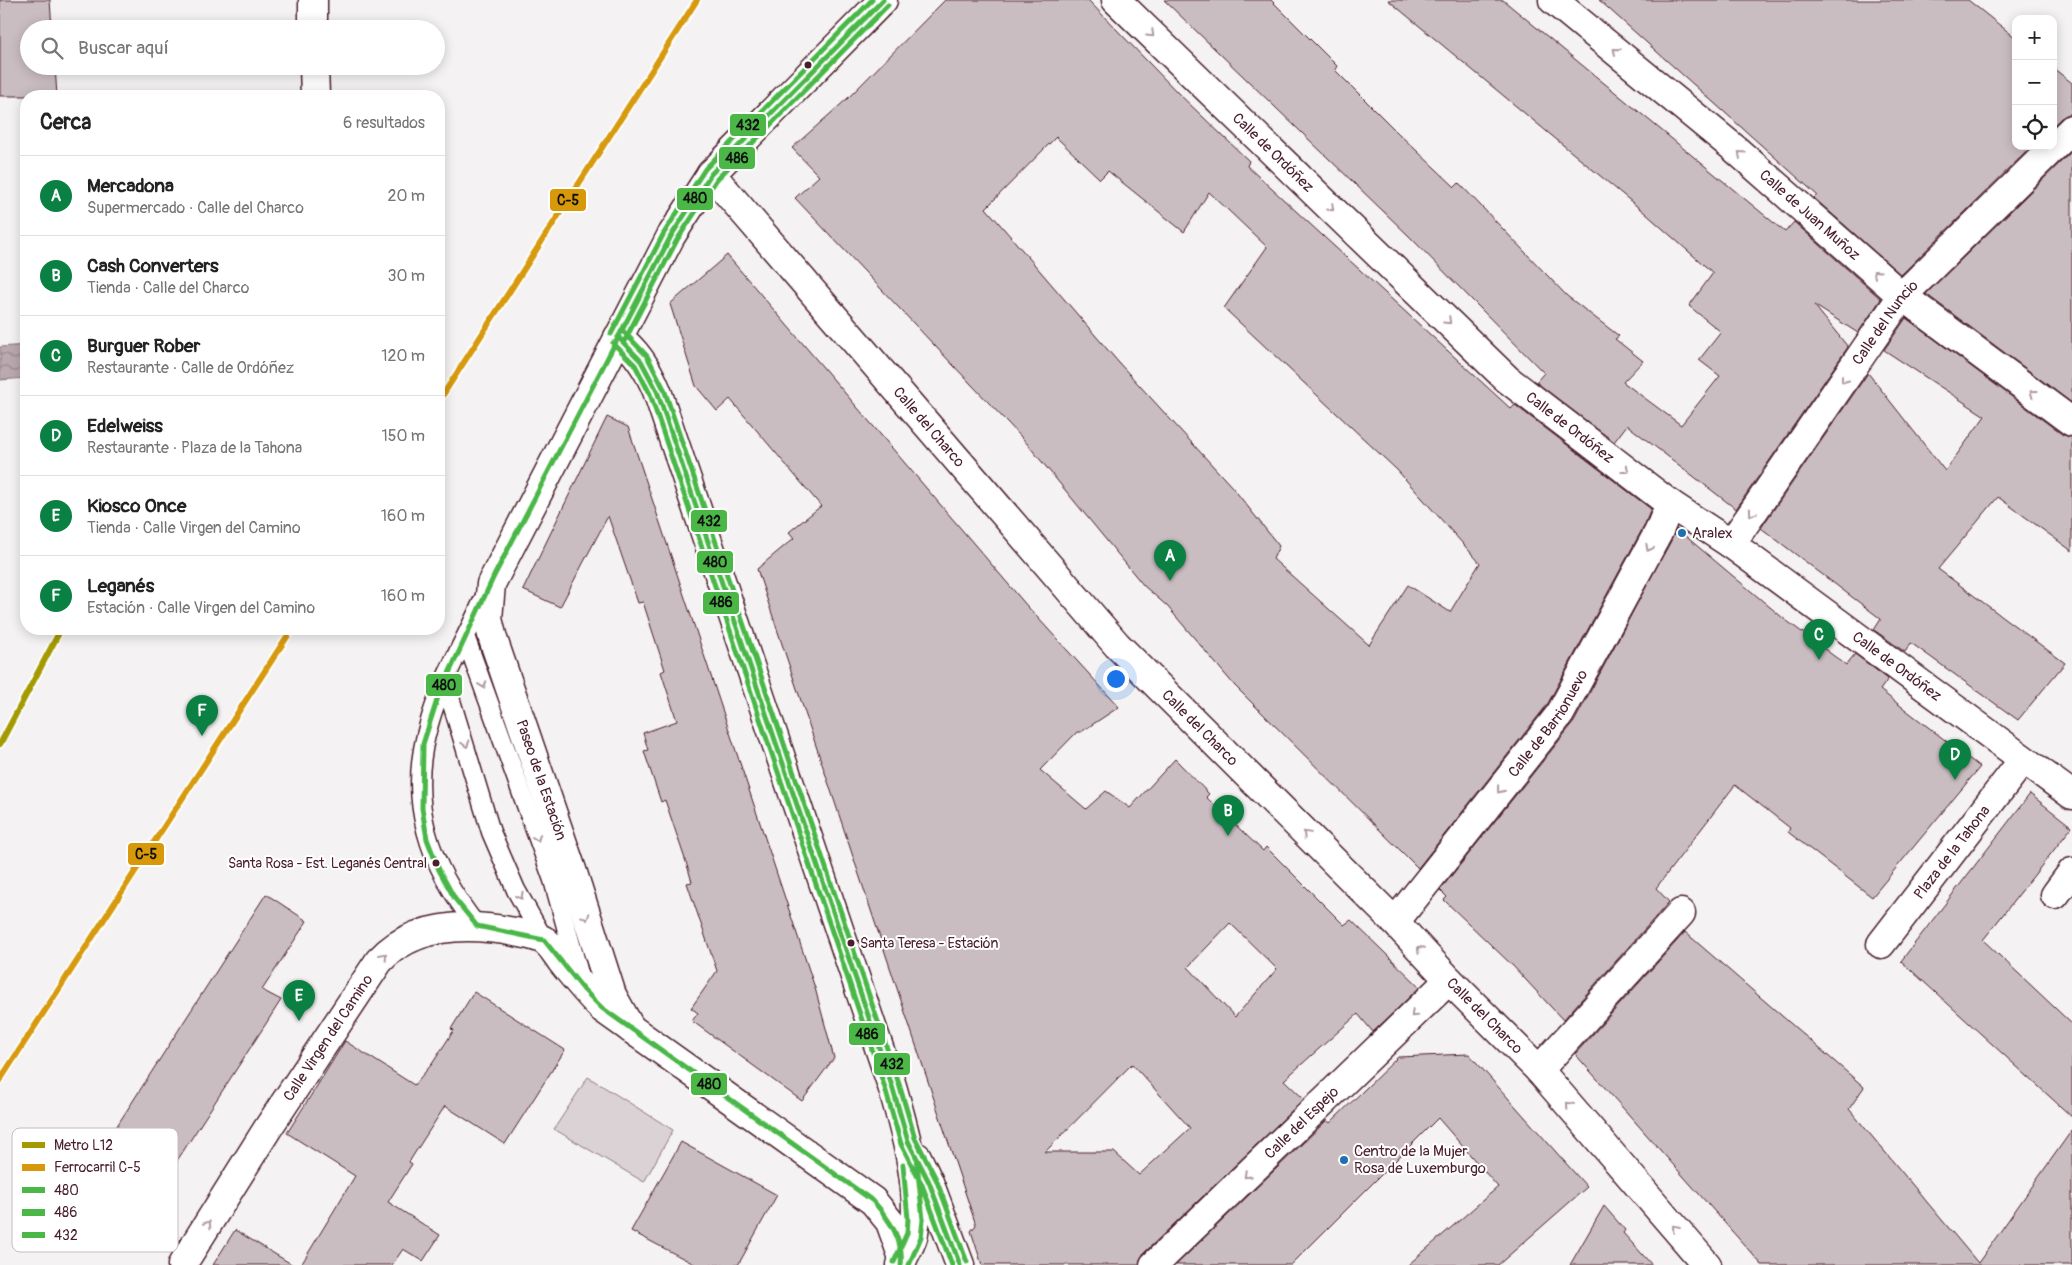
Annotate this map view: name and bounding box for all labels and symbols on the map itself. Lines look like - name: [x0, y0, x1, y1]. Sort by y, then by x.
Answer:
- one-way arrow: [1146, 28, 1155, 37]
- one-way arrow: [1612, 47, 1621, 56]
- unlabelled marker: [803, 60, 813, 70]
- street label: Calle de Ordóñez: [1228, 109, 1318, 196]
- line badge: 432: [729, 113, 767, 137]
- text: 432: [736, 117, 760, 134]
- line badge: 486: [718, 146, 756, 170]
- text: 486: [725, 150, 749, 167]
- one-way arrow: [1738, 151, 1747, 160]
- street label: Calle de Juan Muñoz: [1756, 165, 1864, 265]
- line badge: 480: [676, 187, 714, 211]
- line badge: C-5: [549, 188, 587, 212]
- text: 480: [683, 190, 708, 207]
- text: C-5: [557, 192, 580, 209]
- one-way arrow: [1325, 202, 1334, 211]
- one-way arrow: [1872, 270, 1881, 279]
- street label: Calle del Nuncio: [1848, 276, 1922, 368]
- one-way arrow: [1442, 315, 1451, 324]
- one-way arrow: [1841, 374, 1850, 383]
- street label: Calle del Charco: [889, 383, 969, 471]
- street label: Calle de Ordóñez: [1522, 387, 1618, 467]
- one-way arrow: [2029, 390, 2039, 399]
- one-way arrow: [1620, 465, 1629, 474]
- one-way arrow: [1749, 508, 1758, 517]
- line badge: 432: [690, 509, 728, 533]
- text: 432: [697, 513, 721, 530]
- place label: Aralex: [1692, 524, 1733, 543]
- marker: Aralex: [1676, 527, 1688, 539]
- pin: A: [1154, 540, 1186, 581]
- one-way arrow: [1645, 543, 1655, 552]
- line badge: 480: [696, 550, 734, 574]
- text: 480: [703, 554, 728, 571]
- line badge: 486: [702, 591, 740, 615]
- text: 486: [709, 594, 733, 611]
- pin: C: [1803, 619, 1835, 660]
- street label: Calle de Ordóñez: [1849, 627, 1946, 705]
- your location: [1103, 666, 1129, 692]
- street label: Calle de Barrionuevo: [1504, 666, 1592, 781]
- line badge: 480: [425, 673, 463, 697]
- text: 480: [432, 677, 457, 694]
- one-way arrow: [477, 680, 487, 689]
- street label: Calle del Charco: [1158, 686, 1242, 770]
- pin: F: [186, 695, 218, 736]
- street label: Paseo de la Estación: [511, 717, 571, 843]
- one-way arrow: [460, 739, 471, 748]
- pin: D: [1939, 739, 1971, 780]
- one-way arrow: [1497, 784, 1506, 794]
- pin: B: [1212, 795, 1244, 836]
- street label: Plaza de la Tahona: [1910, 801, 1994, 903]
- one-way arrow: [1303, 830, 1312, 839]
- one-way arrow: [532, 833, 542, 841]
- line badge: C-5: [127, 842, 165, 866]
- text: C-5: [135, 846, 158, 863]
- place label: Santa Rosa - Est. Leganés Central: [228, 855, 427, 872]
- marker: Santa Rosa - Est. Leganés Central: [431, 858, 441, 868]
- one-way arrow: [514, 891, 524, 900]
- one-way arrow: [580, 912, 590, 921]
- place label: Santa Teresa - Estación: [860, 935, 998, 952]
- marker: Santa Teresa - Estación: [846, 938, 856, 948]
- one-way arrow: [1417, 946, 1426, 955]
- one-way arrow: [378, 953, 387, 962]
- street label: Calle Virgen del Camino: [279, 971, 377, 1105]
- street label: Calle del Charco: [1443, 974, 1527, 1058]
- pin: E: [283, 980, 315, 1021]
- one-way arrow: [1411, 1008, 1420, 1017]
- line badge: 486: [848, 1022, 886, 1046]
- text: 486: [855, 1026, 879, 1043]
- line badge: 432: [873, 1052, 911, 1076]
- text: 432: [880, 1056, 904, 1073]
- line badge: 480: [690, 1072, 728, 1096]
- text: 480: [697, 1076, 722, 1093]
- street label: Calle del Espejo: [1260, 1082, 1343, 1163]
- one-way arrow: [1566, 1101, 1575, 1110]
- legend: [12, 1128, 178, 1252]
- text: Metro L12: [54, 1137, 113, 1154]
- place label: Centro de la Mujer Rosa de Luxemburgo: [1354, 1142, 1486, 1178]
- marker: Centro de la Mujer Rosa de Luxemburgo: [1338, 1154, 1350, 1166]
- text: Ferrocarril C-5: [54, 1159, 141, 1176]
- one-way arrow: [1243, 1169, 1252, 1178]
- text: 480: [54, 1182, 79, 1199]
- text: 486: [54, 1204, 77, 1221]
- one-way arrow: [201, 1220, 211, 1229]
- one-way arrow: [1672, 1225, 1680, 1234]
- text: 432: [54, 1227, 78, 1244]

